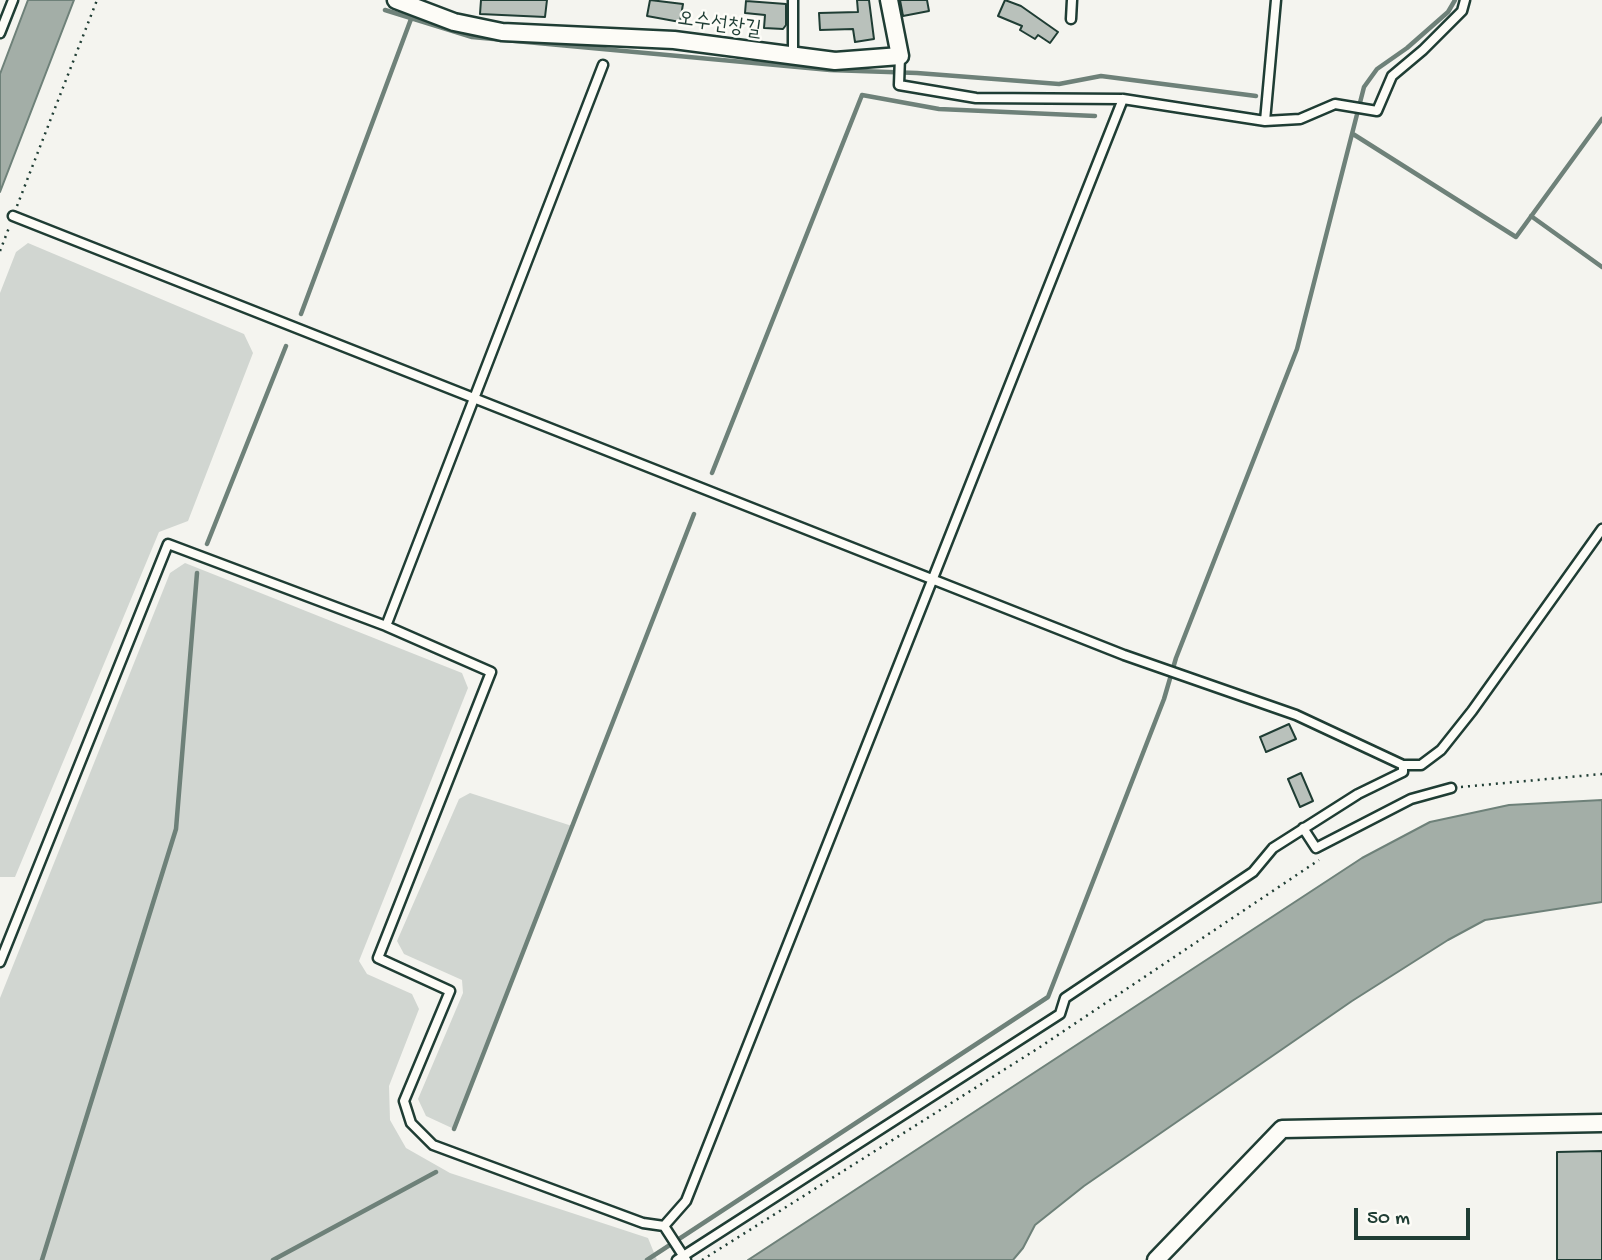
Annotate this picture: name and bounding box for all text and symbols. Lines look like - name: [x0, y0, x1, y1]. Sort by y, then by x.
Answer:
- street label: 오수선창길: [675, 8, 763, 44]
- scale bar: [1357, 1194, 1472, 1238]
- text: 50 m: [1367, 1207, 1410, 1232]

